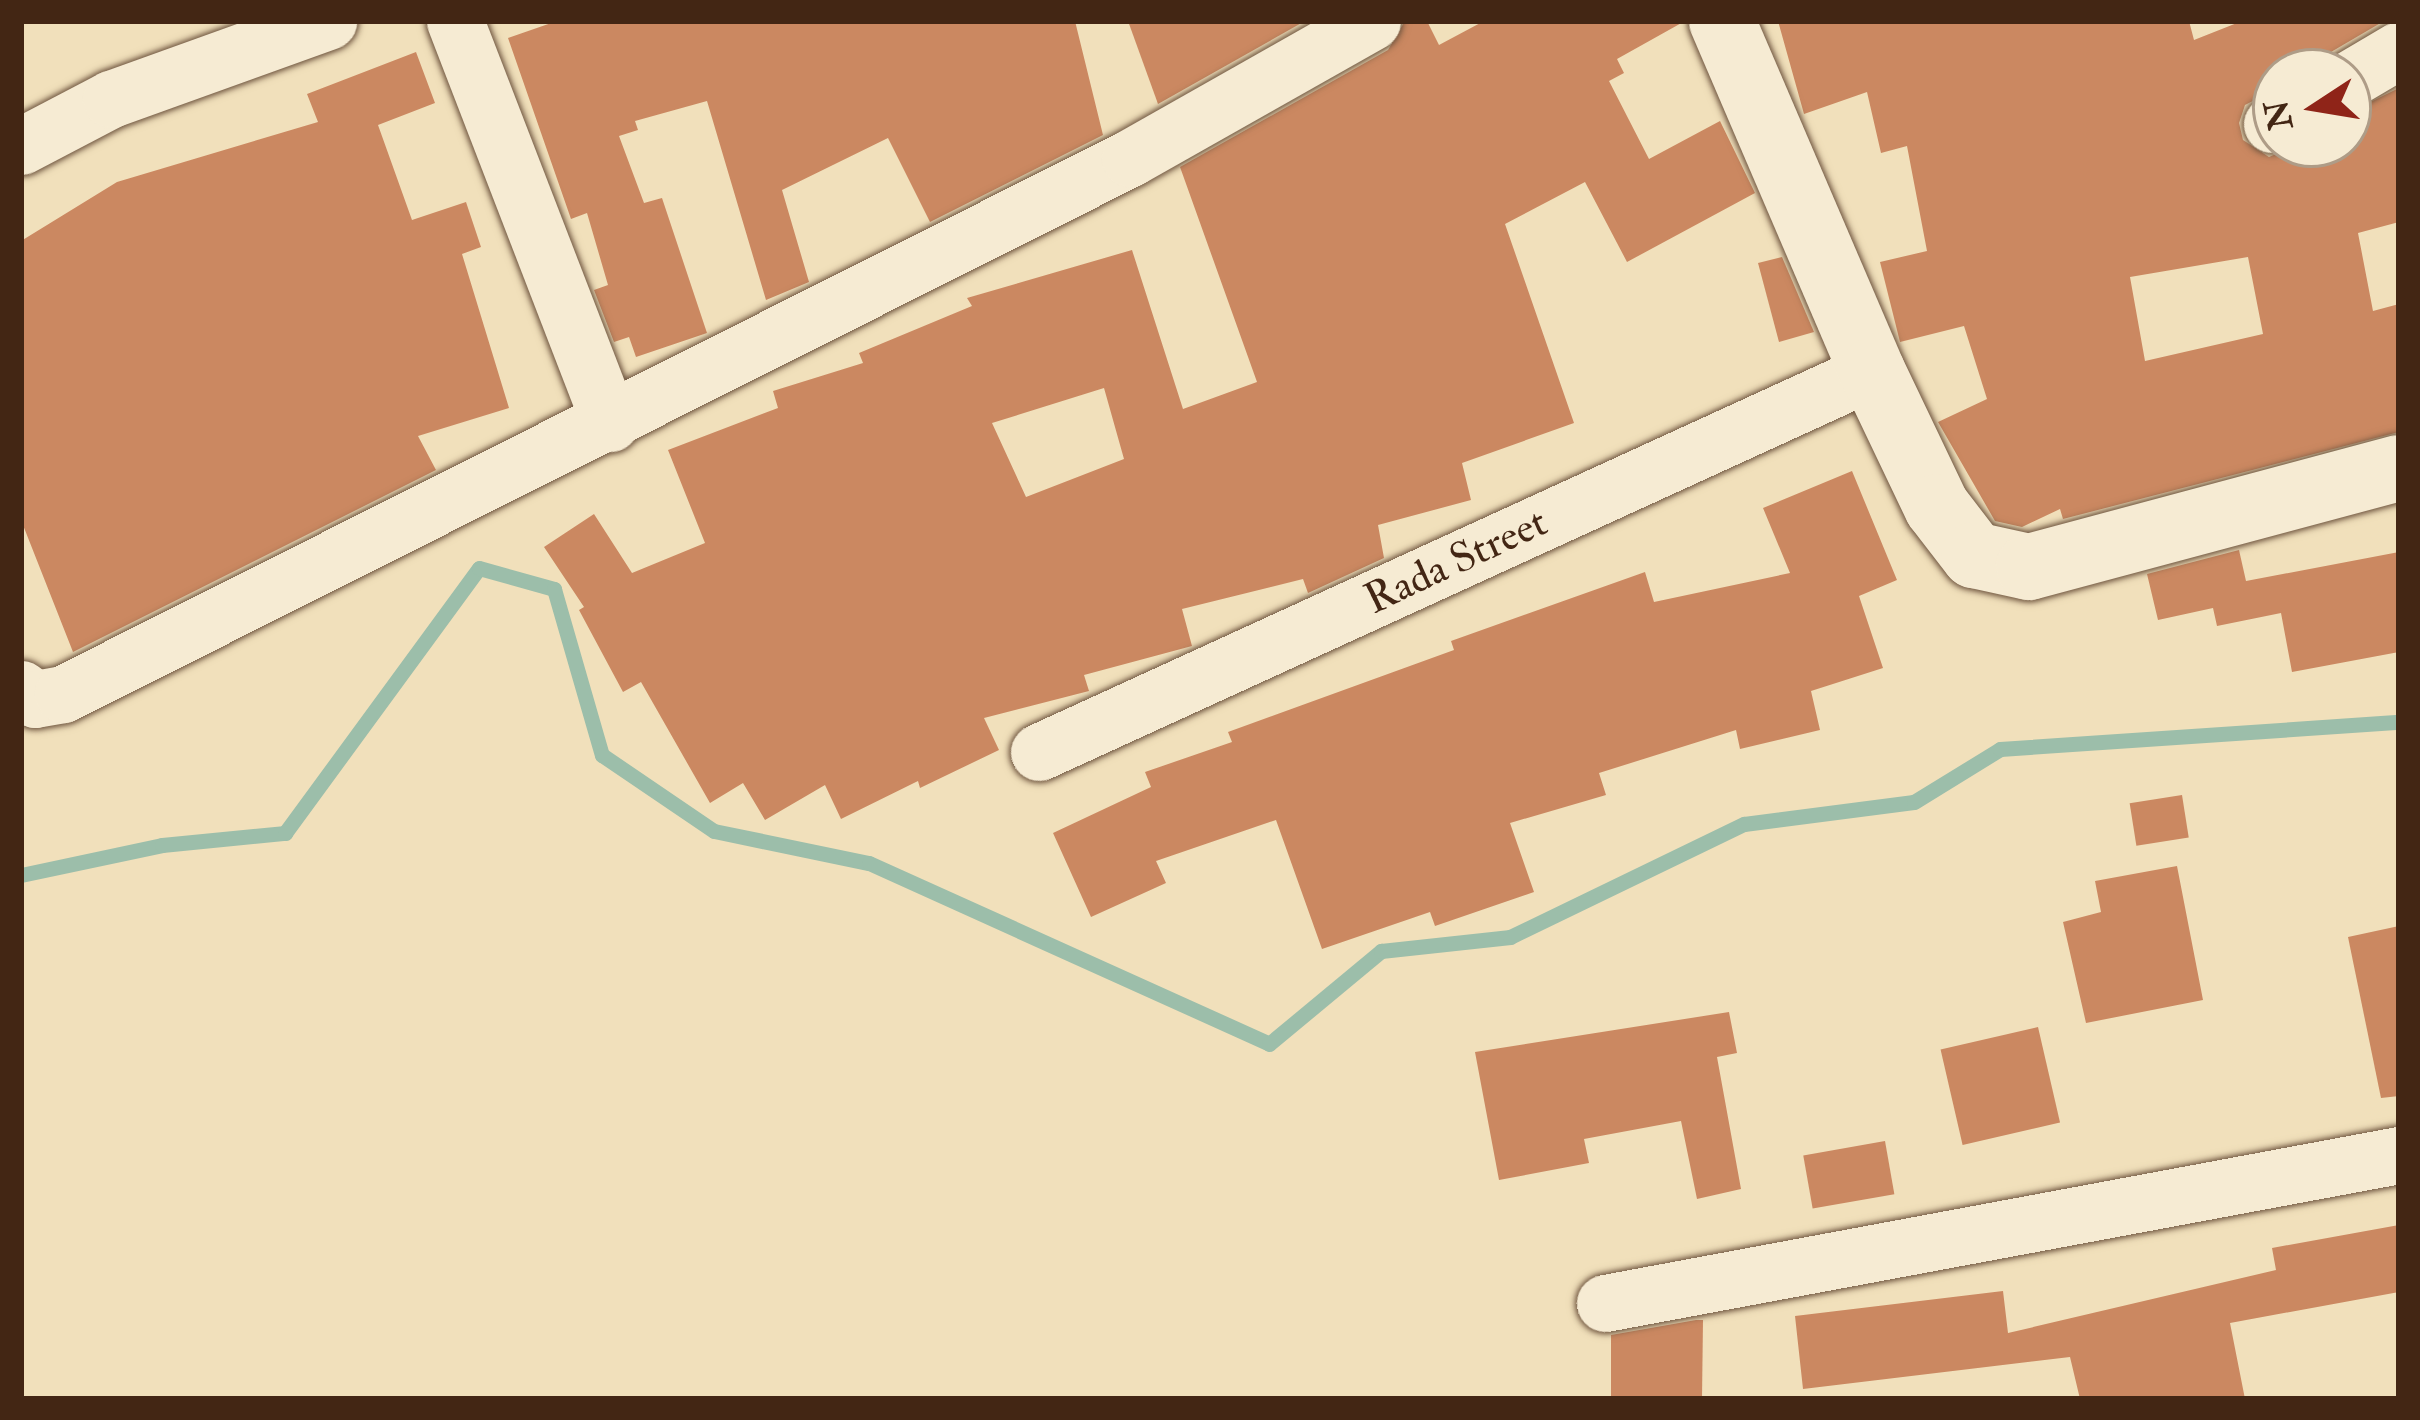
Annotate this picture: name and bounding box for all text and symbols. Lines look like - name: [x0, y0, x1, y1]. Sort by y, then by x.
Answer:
- north arrow: [2252, 48, 2372, 168]
- text: N: [2256, 96, 2302, 134]
- street label: Rada Street: [1357, 497, 1555, 625]

